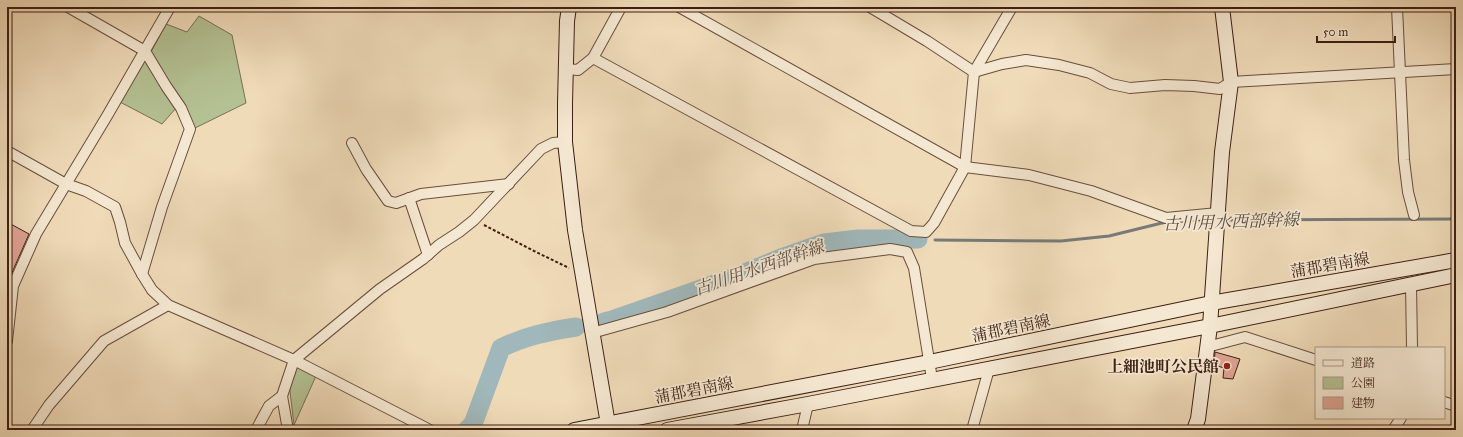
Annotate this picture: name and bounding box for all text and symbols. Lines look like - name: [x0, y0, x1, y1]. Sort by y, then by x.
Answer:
- scale bar: [1317, 18, 1395, 44]
- text: 50 m: [1323, 25, 1348, 39]
- water label: 古川用水西部幹線: [1163, 209, 1301, 235]
- water label: 古川用水西部幹線: [691, 235, 829, 300]
- street label: 蒲郡碧南線: [1289, 249, 1371, 281]
- street label: 蒲郡碧南線: [970, 310, 1052, 346]
- legend: [1315, 347, 1445, 419]
- text: 道路: [1351, 356, 1375, 370]
- place label: 上細池町公民館: [1107, 357, 1219, 376]
- marker: 上細池町公民館: [1222, 361, 1232, 371]
- street label: 蒲郡碧南線: [653, 373, 735, 407]
- text: 公園: [1351, 376, 1375, 390]
- text: 建物: [1351, 396, 1375, 410]

